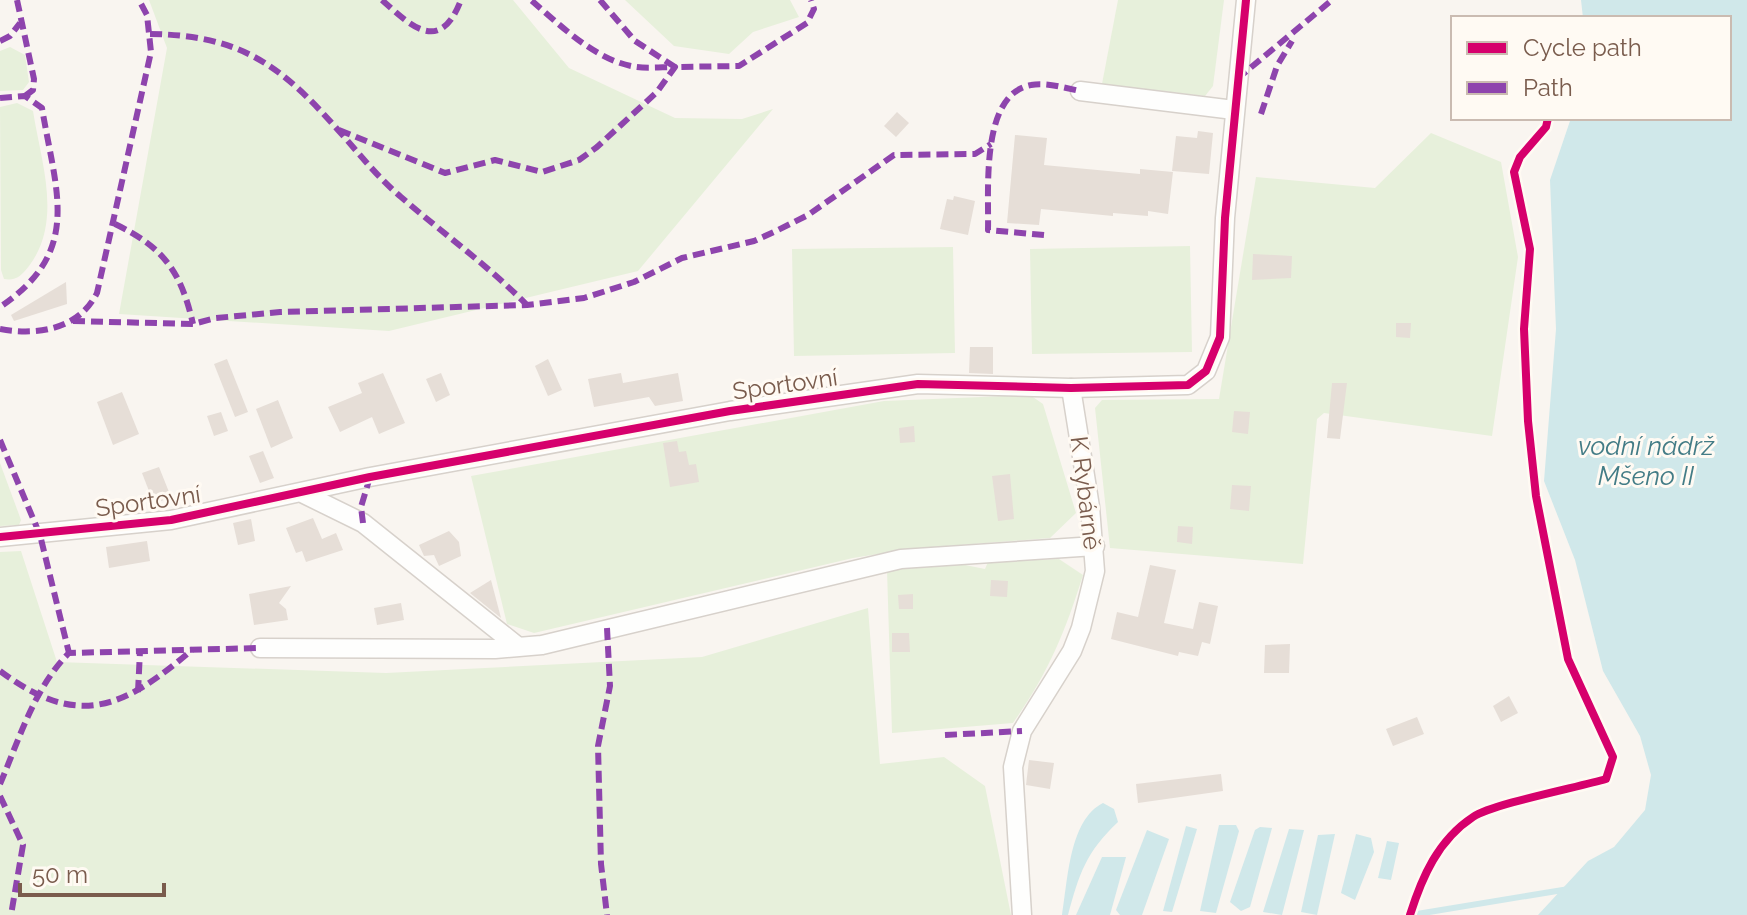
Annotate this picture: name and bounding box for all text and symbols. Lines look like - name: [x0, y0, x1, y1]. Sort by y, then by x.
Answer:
- legend: [1451, 16, 1731, 120]
- text: Cycle path: [1523, 33, 1642, 62]
- text: Path: [1523, 73, 1573, 102]
- street label: Sportovní: [731, 362, 840, 406]
- water label: vodní nádrž Mšeno II: [1578, 431, 1715, 491]
- street label: K Rybárně: [1065, 434, 1107, 552]
- street label: Sportovní: [94, 479, 203, 523]
- scale bar: [20, 847, 164, 897]
- text: 50 m: [32, 860, 88, 889]

